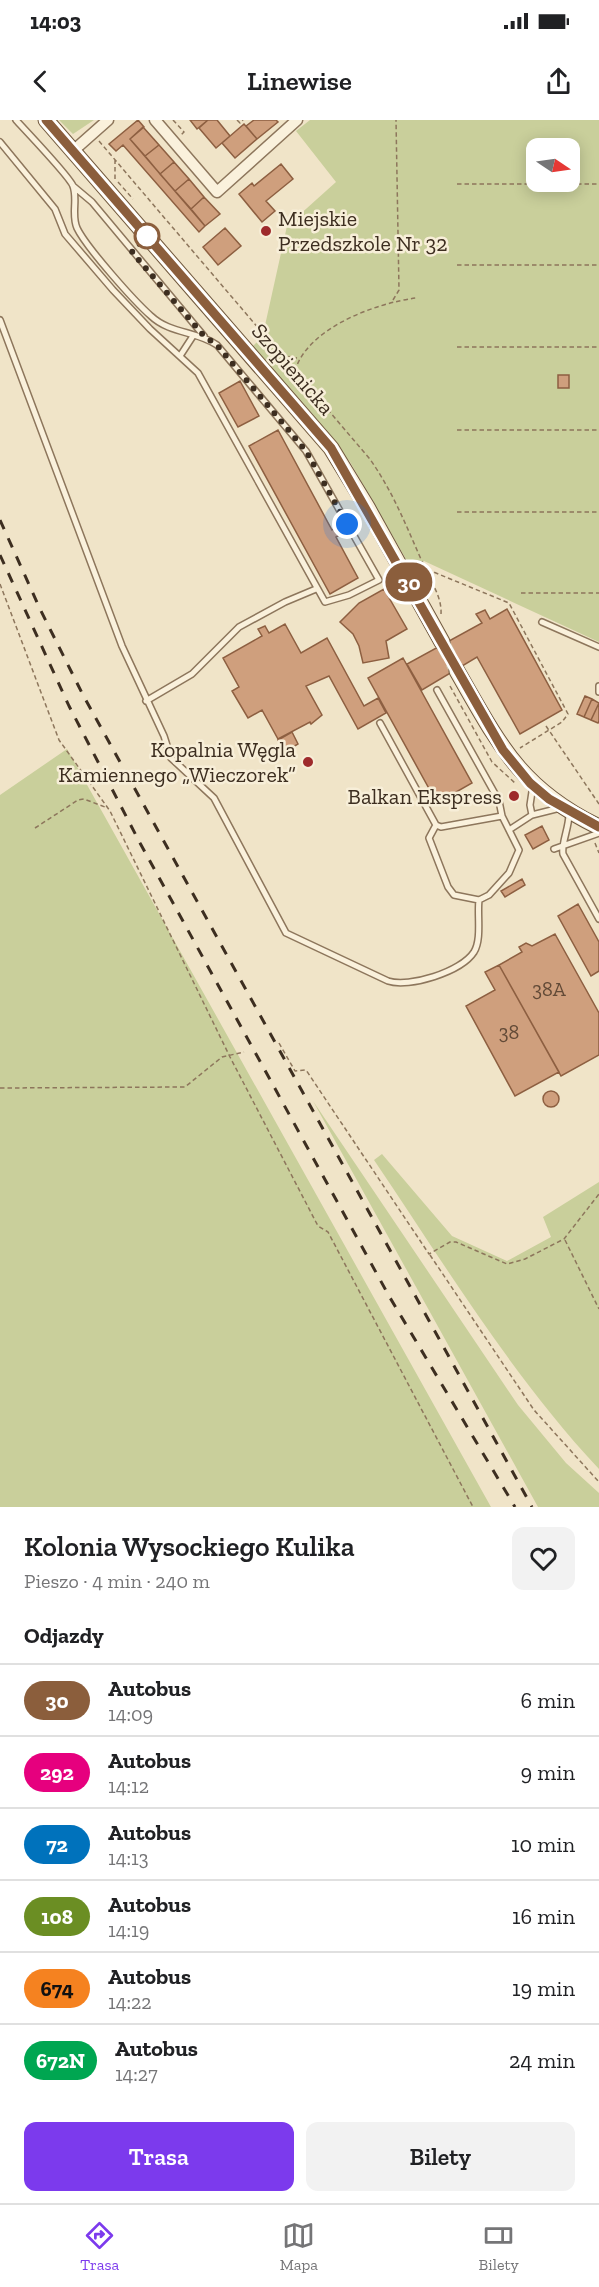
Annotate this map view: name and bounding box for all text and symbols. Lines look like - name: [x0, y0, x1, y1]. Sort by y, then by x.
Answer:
- text: 14:03: [30, 8, 81, 35]
- icon: back: [24, 65, 57, 98]
- text: Linewise: [247, 65, 352, 97]
- icon: share: [542, 65, 575, 98]
- north arrow: [526, 138, 580, 192]
- map controls: [526, 138, 580, 192]
- place label: Miejskie Przedszkole Nr 32: [278, 205, 448, 257]
- unlabelled marker: [134, 223, 160, 249]
- marker: Miejskie Przedszkole Nr 32: [259, 224, 273, 238]
- street label: Szopienicka: [246, 318, 340, 421]
- your location: [332, 509, 362, 539]
- line badge: 30: [382, 562, 436, 602]
- text: 30: [397, 570, 421, 595]
- place label: Kopalnia Węgla Kamiennego „Wieczorek”: [58, 736, 296, 788]
- marker: Kopalnia Węgla Kamiennego „Wieczorek”: [301, 755, 315, 769]
- place label: Balkan Ekspress: [348, 783, 502, 810]
- marker: Balkan Ekspress: [507, 789, 521, 803]
- house number: 38A: [532, 977, 567, 1001]
- house number: 38: [499, 1020, 519, 1044]
- button: heart: [512, 1527, 575, 1590]
- text: Kolonia Wysockiego Kulika: [24, 1530, 355, 1563]
- text: Pieszo · 4 min · 240 m: [24, 1569, 210, 1593]
- text: Odjazdy: [24, 1622, 104, 1649]
- text: Autobus: [108, 1675, 191, 1702]
- text: 6 min: [521, 1687, 575, 1714]
- text: 30: [45, 1688, 69, 1713]
- text: 14:09: [108, 1702, 153, 1726]
- text: Autobus: [108, 1747, 191, 1774]
- text: 9 min: [521, 1759, 575, 1786]
- text: 292: [40, 1760, 74, 1785]
- text: 14:12: [108, 1774, 149, 1798]
- text: Autobus: [108, 1819, 191, 1846]
- text: 10 min: [511, 1831, 575, 1858]
- text: 72: [46, 1832, 68, 1857]
- text: 14:13: [108, 1846, 148, 1870]
- text: Autobus: [108, 1891, 191, 1918]
- text: 16 min: [512, 1903, 575, 1930]
- text: 108: [41, 1904, 73, 1929]
- text: 14:19: [108, 1918, 149, 1942]
- text: Autobus: [108, 1963, 191, 1990]
- text: 19 min: [512, 1975, 575, 2002]
- text: 674: [40, 1976, 74, 2001]
- text: 14:22: [108, 1990, 152, 2014]
- text: Autobus: [115, 2035, 198, 2062]
- text: 24 min: [509, 2047, 575, 2074]
- text: 672N: [36, 2048, 85, 2073]
- text: 14:27: [115, 2062, 158, 2086]
- button: Trasa: [24, 2122, 294, 2191]
- button: Bilety: [306, 2122, 575, 2191]
- tab: Trasa: [80, 2219, 119, 2274]
- tab: Mapa: [280, 2219, 318, 2274]
- tab: Bilety: [479, 2219, 519, 2274]

